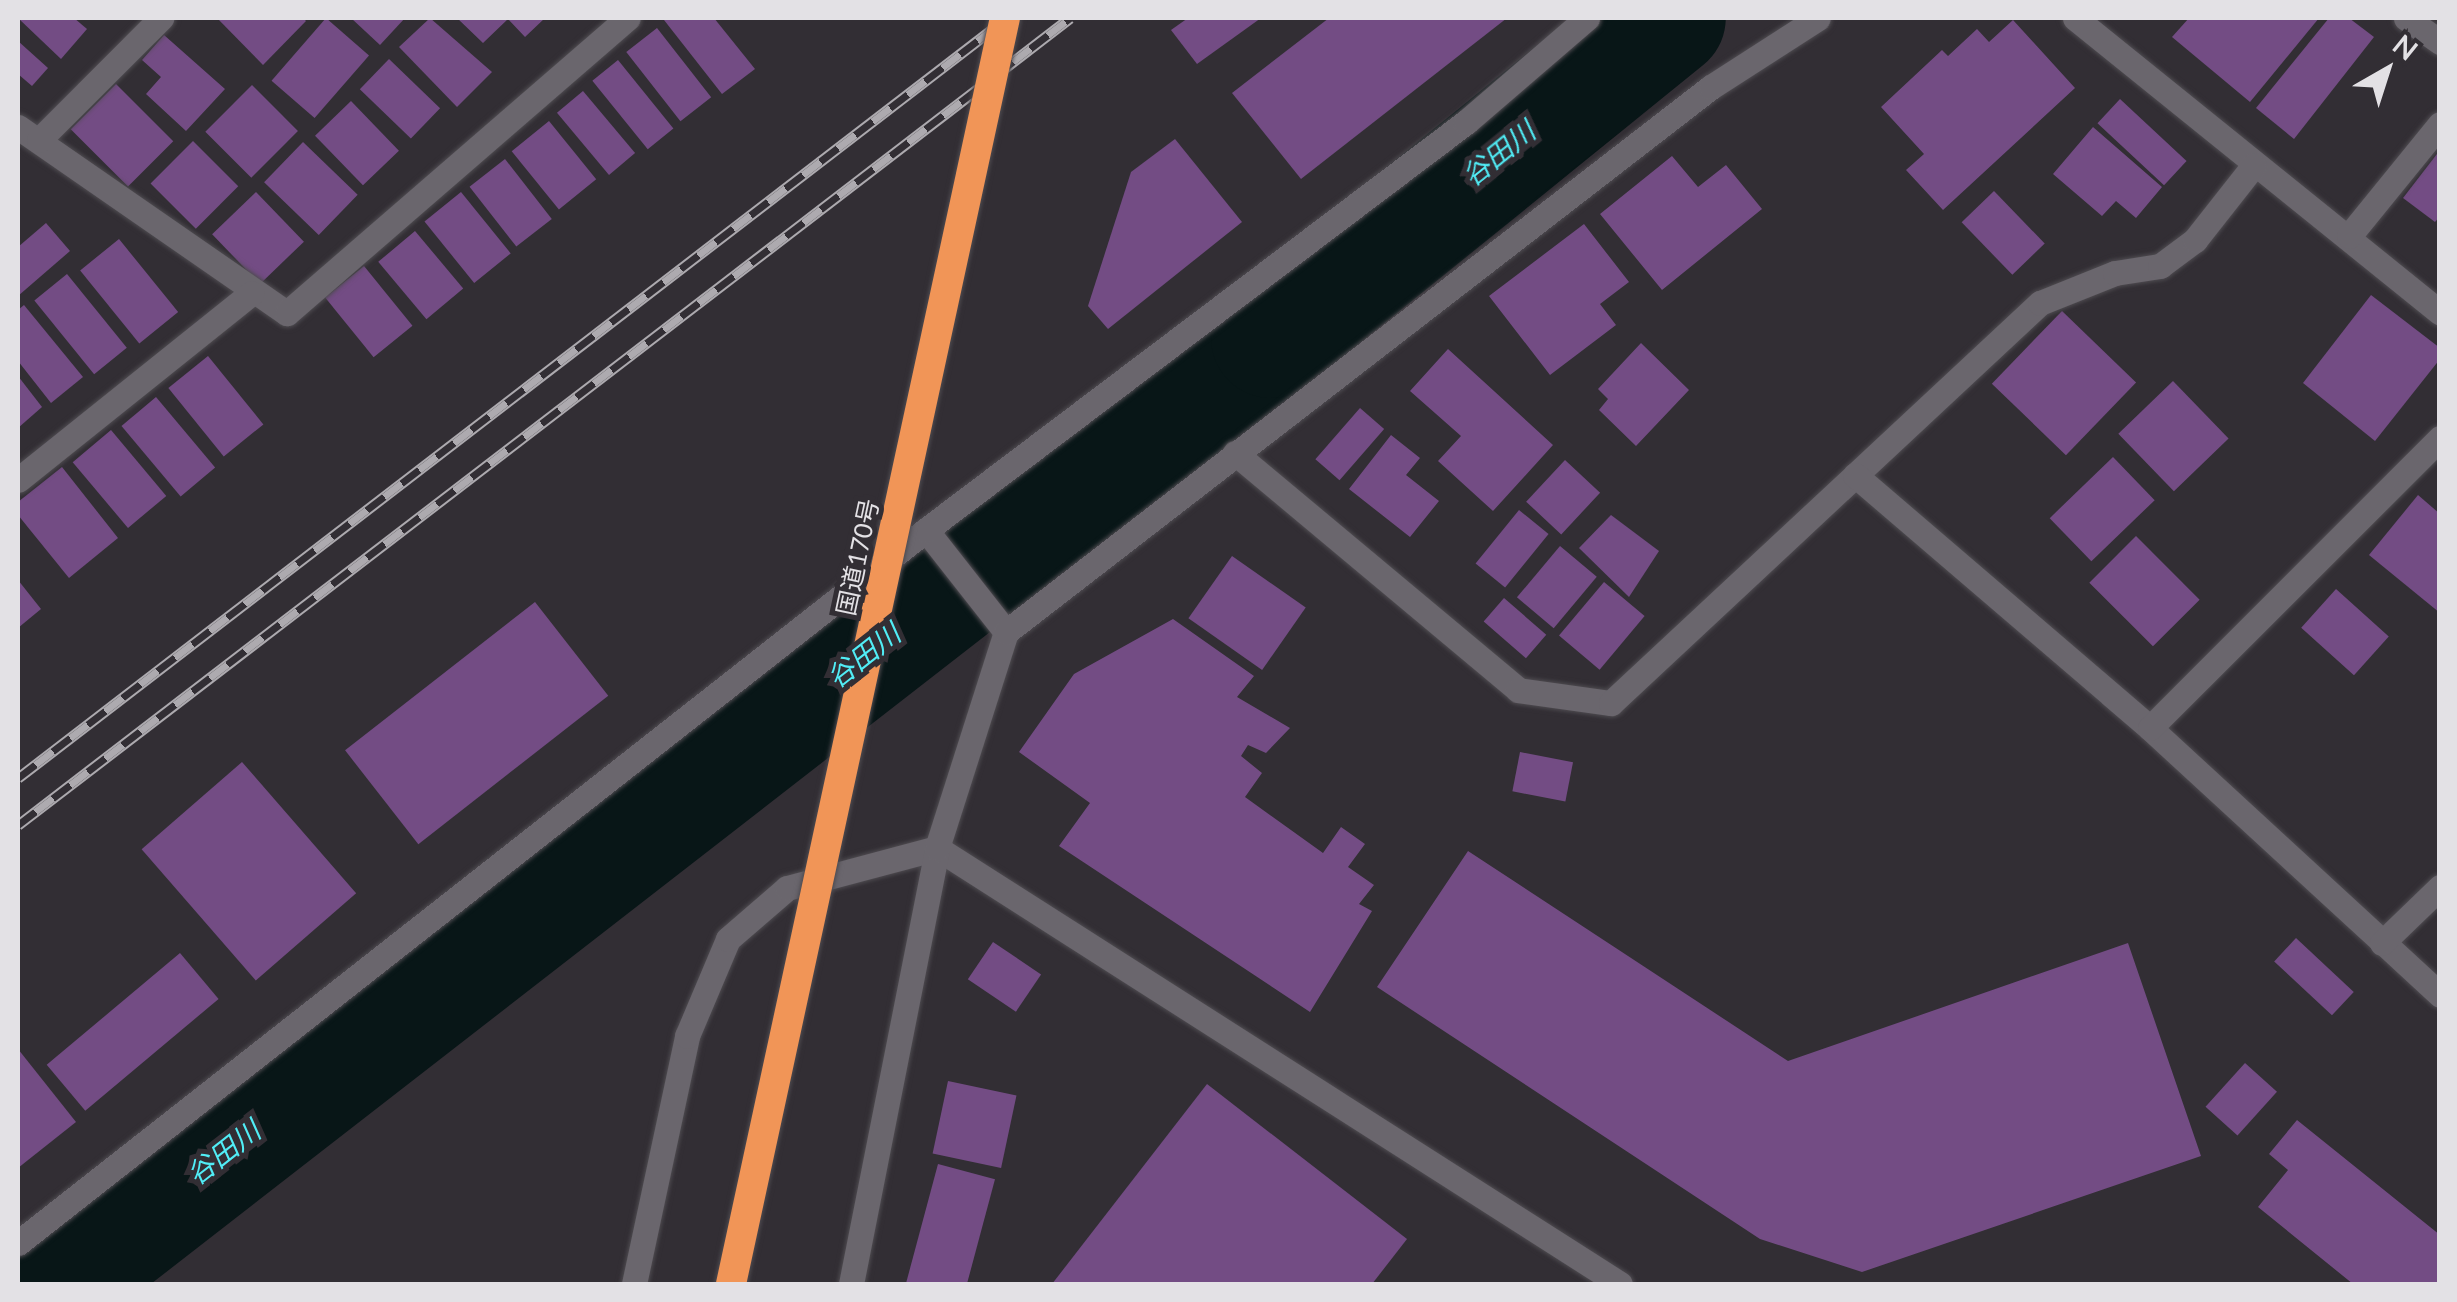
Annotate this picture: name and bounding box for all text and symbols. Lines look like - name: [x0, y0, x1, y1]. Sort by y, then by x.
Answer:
- north arrow: [2337, 20, 2437, 120]
- text: N: [2387, 27, 2425, 67]
- water label: 谷田川: [1455, 114, 1541, 192]
- street label: 国道170号: [830, 496, 884, 618]
- water label: 谷田川: [820, 616, 906, 694]
- water label: 谷田川: [180, 1113, 266, 1191]

